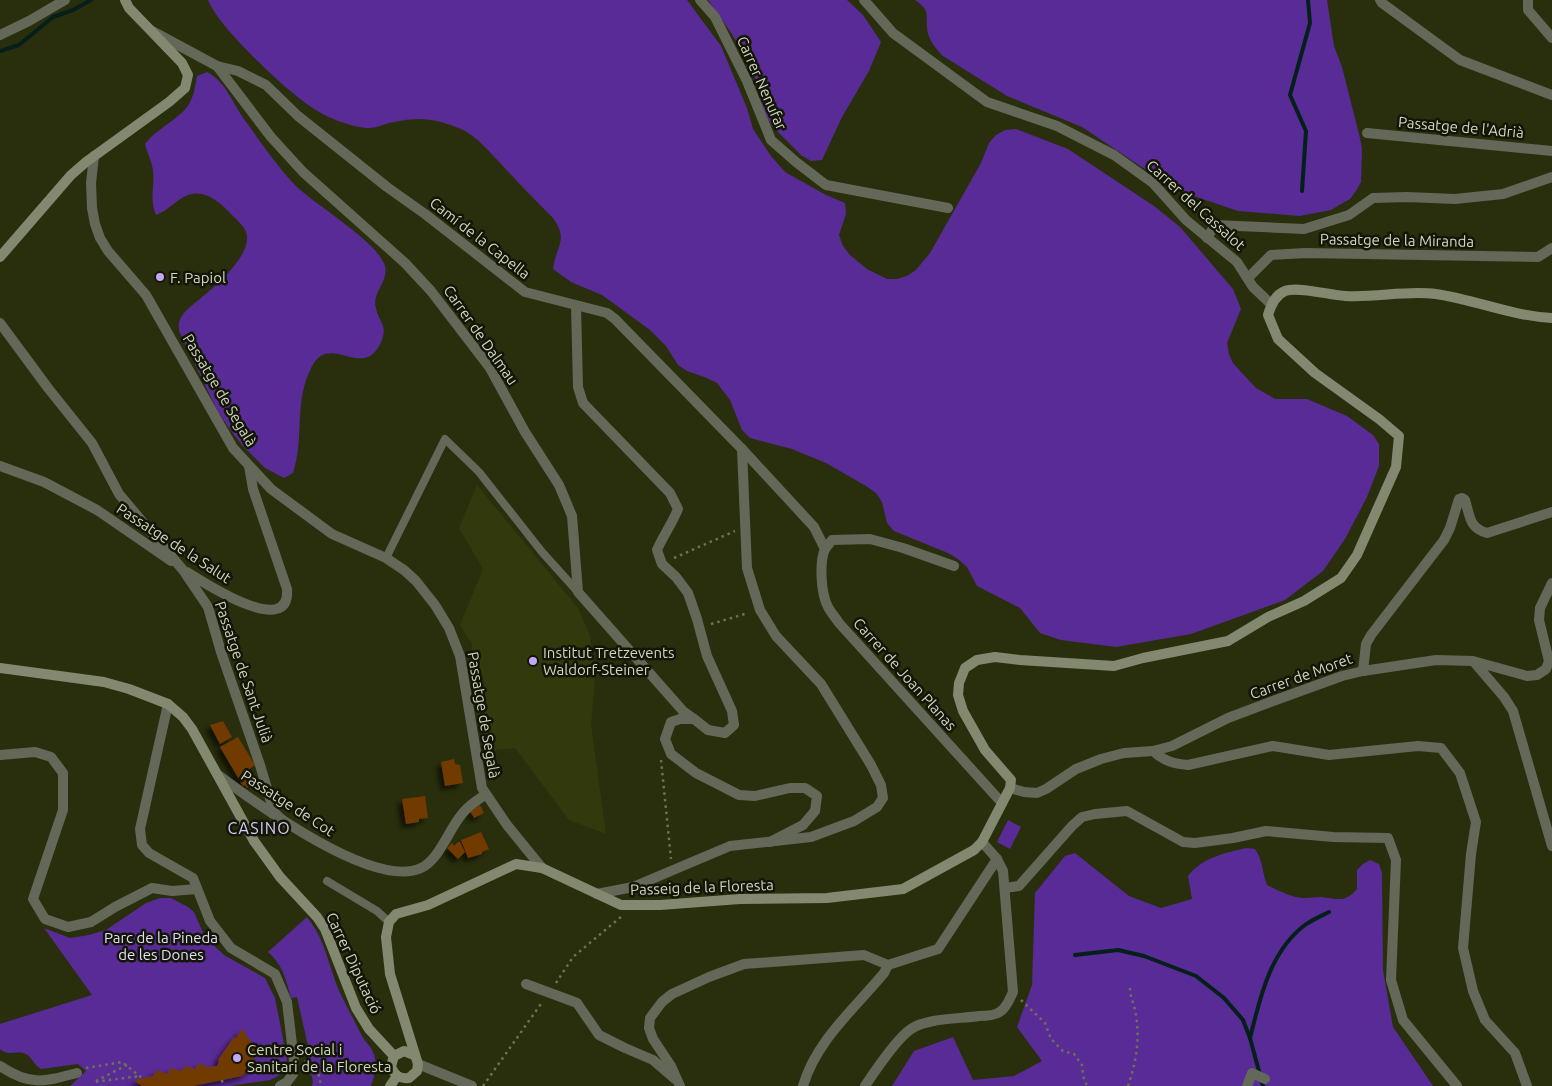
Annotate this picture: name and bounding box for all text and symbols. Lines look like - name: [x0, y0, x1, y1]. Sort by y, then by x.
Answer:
- street label: Carrer Nenufar: [734, 33, 790, 133]
- street label: Passatge de l'Adrià: [1397, 113, 1525, 141]
- street label: Carrer del Cassalot: [1143, 156, 1249, 254]
- street label: Camí de la Capella: [427, 194, 533, 282]
- street label: Passatge de la Miranda: [1320, 230, 1474, 250]
- place label: F. Papiol: [170, 269, 226, 286]
- marker: F. Papiol: [154, 271, 166, 283]
- street label: Carrer de Dalmau: [440, 282, 522, 388]
- street label: Passatge de Segalà: [180, 331, 260, 449]
- street label: Passatge de la Salut: [114, 500, 235, 586]
- street label: Passatge de Sant Julià: [212, 599, 276, 745]
- street label: Carrer de Joan Planas: [850, 614, 960, 734]
- place label: Institut Tretzevents Waldorf-Steiner: [543, 644, 675, 678]
- street label: Passatge de Segalà: [465, 650, 503, 780]
- street label: Carrer de Moret: [1247, 650, 1355, 702]
- marker: Institut Tretzevents Waldorf-Steiner: [527, 655, 539, 667]
- street label: Passatge de Cot: [238, 767, 338, 840]
- district label: CASINO: [227, 819, 291, 837]
- street label: Passeig de la Floresta: [630, 876, 774, 898]
- street label: Carrer Diputació: [323, 909, 385, 1017]
- park label: Parc de la Pineda de les Dones: [104, 929, 218, 963]
- place label: Centre Social i Sanitari de la Floresta: [247, 1041, 391, 1075]
- marker: Centre Social i Sanitari de la Floresta: [231, 1052, 243, 1064]

